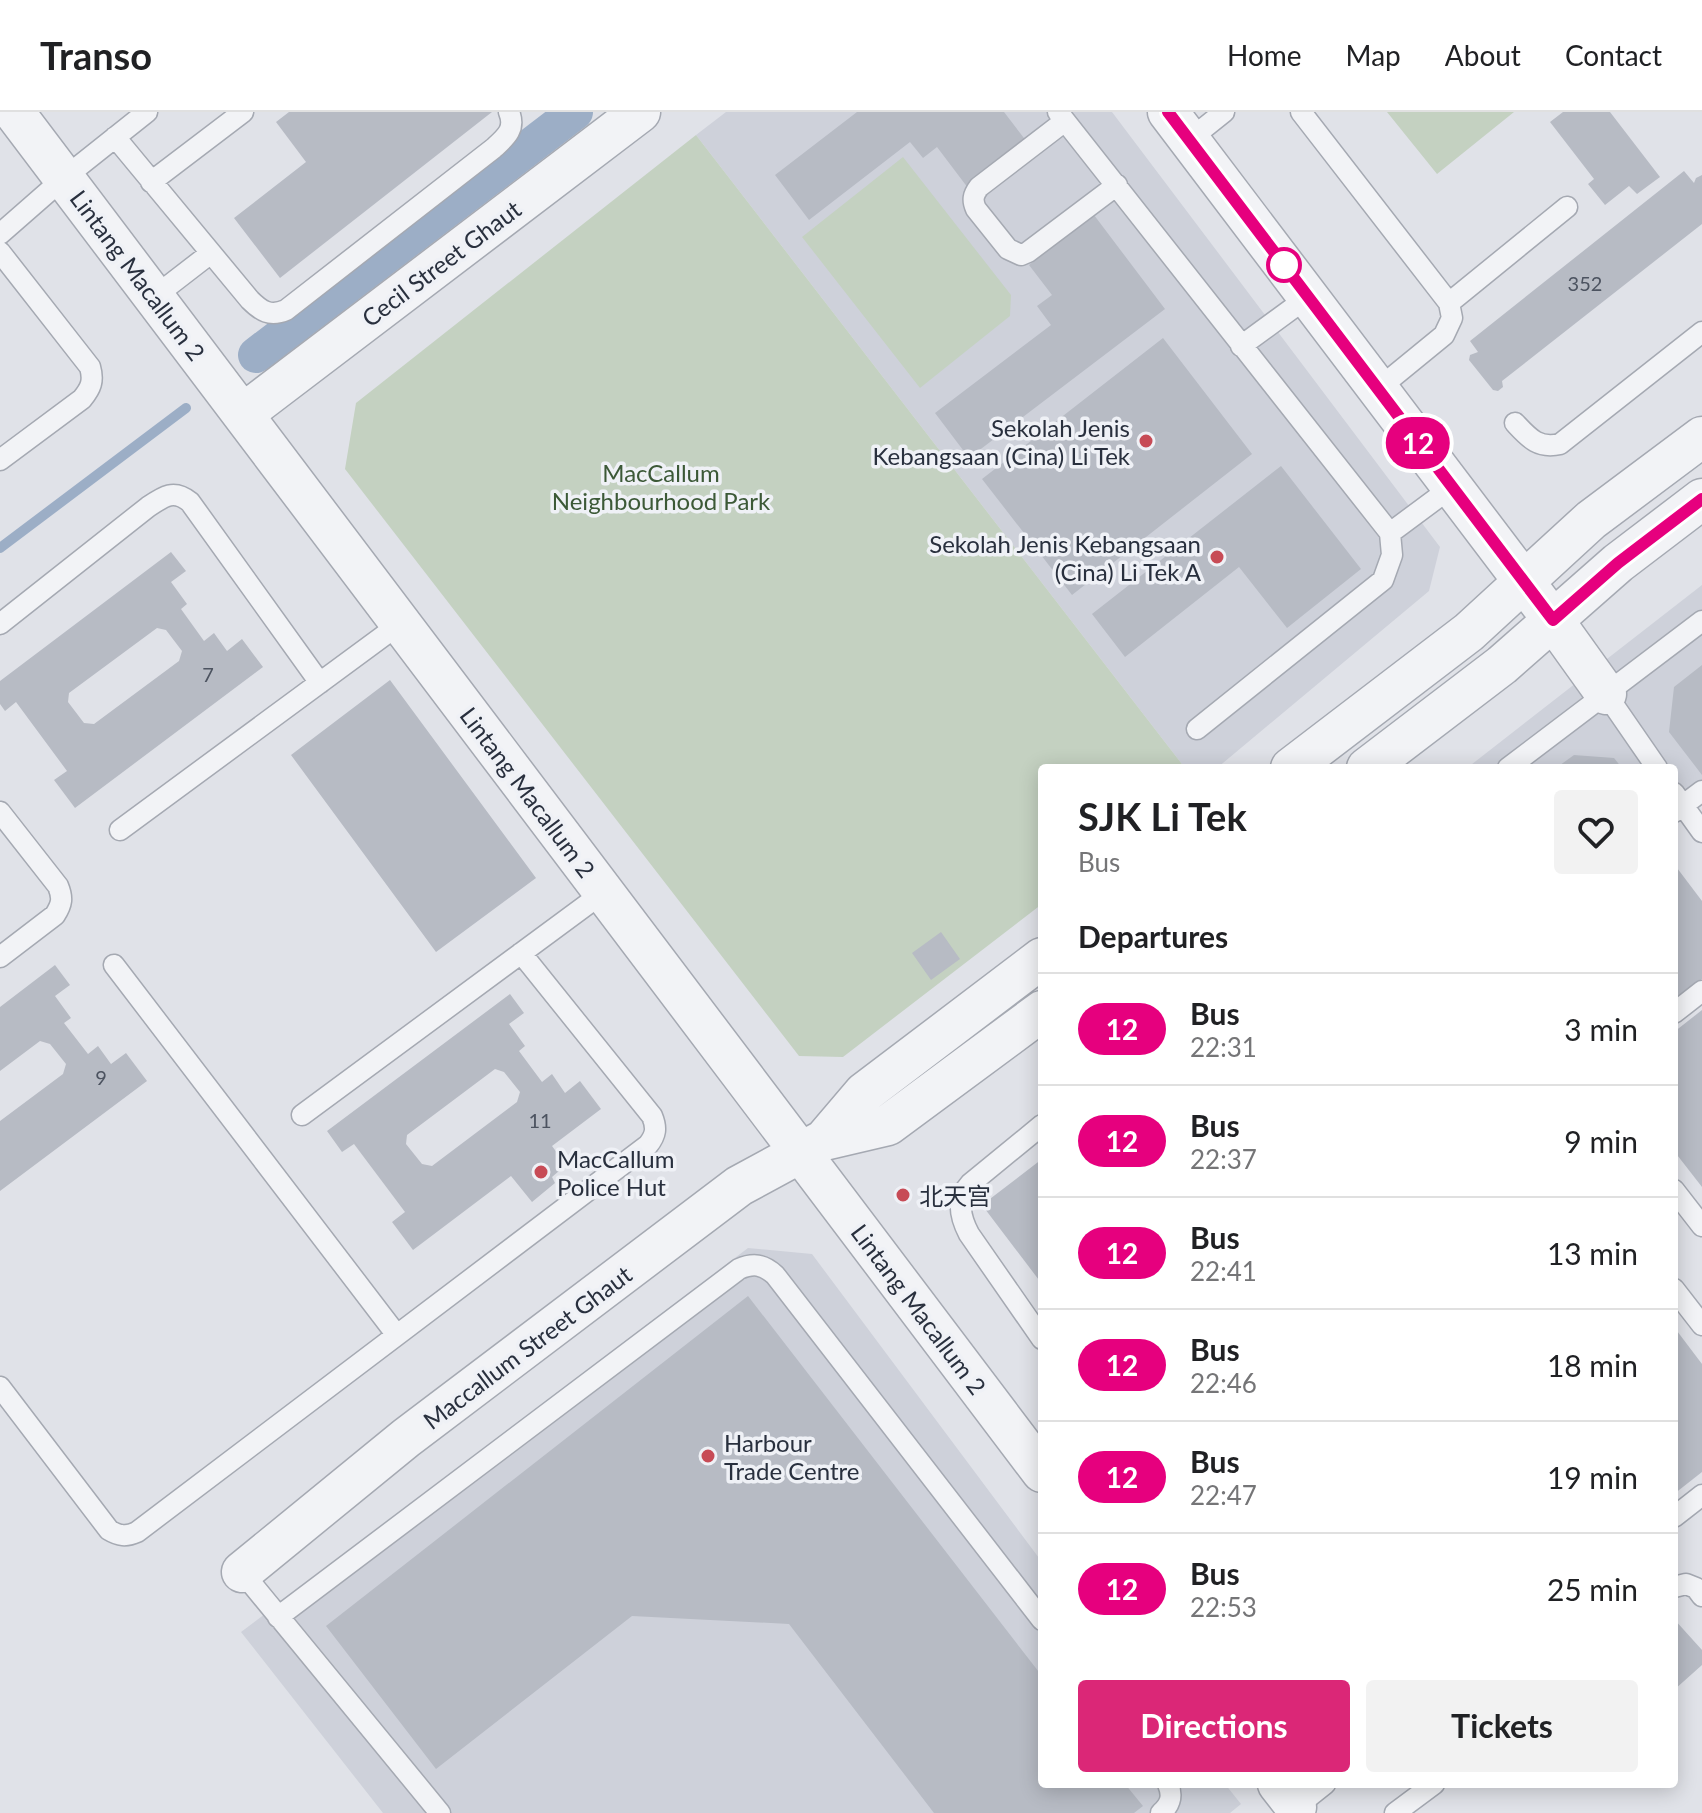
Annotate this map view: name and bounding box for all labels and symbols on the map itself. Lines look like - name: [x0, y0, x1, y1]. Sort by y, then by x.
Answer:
- street label: Lintang Macallum 2: [65, 184, 211, 366]
- street label: Cecil Street Ghaut: [356, 194, 527, 332]
- unlabelled marker: [1267, 248, 1301, 282]
- house number: 352: [1568, 271, 1602, 295]
- place label: Sekolah Jenis Kebangsaan (Cina) Li Tek: [873, 413, 1131, 470]
- line badge: 12: [1382, 417, 1454, 469]
- marker: Sekolah Jenis Kebangsaan (Cina) Li Tek: [1137, 432, 1155, 450]
- park label: MacCallum Neighbourhood Park: [552, 458, 771, 515]
- place label: Sekolah Jenis Kebangsaan (Cina) Li Tek A: [929, 529, 1202, 586]
- marker: Sekolah Jenis Kebangsaan (Cina) Li Tek A: [1208, 548, 1226, 566]
- house number: 7: [202, 662, 214, 686]
- street label: Lintang Macallum 2: [455, 701, 601, 883]
- house number: 9: [95, 1065, 107, 1089]
- house number: 11: [528, 1108, 552, 1132]
- place label: MacCallum Police Hut: [557, 1144, 674, 1201]
- marker: MacCallum Police Hut: [532, 1163, 550, 1181]
- place label: 北天宫: [919, 1181, 991, 1210]
- marker: 北天宫: [894, 1186, 912, 1204]
- street label: Lintang Macallum 2: [846, 1218, 992, 1400]
- street label: Maccallum Street Ghaut: [417, 1259, 637, 1435]
- place label: Harbour Trade Centre: [724, 1428, 859, 1485]
- marker: Harbour Trade Centre: [699, 1447, 717, 1465]

